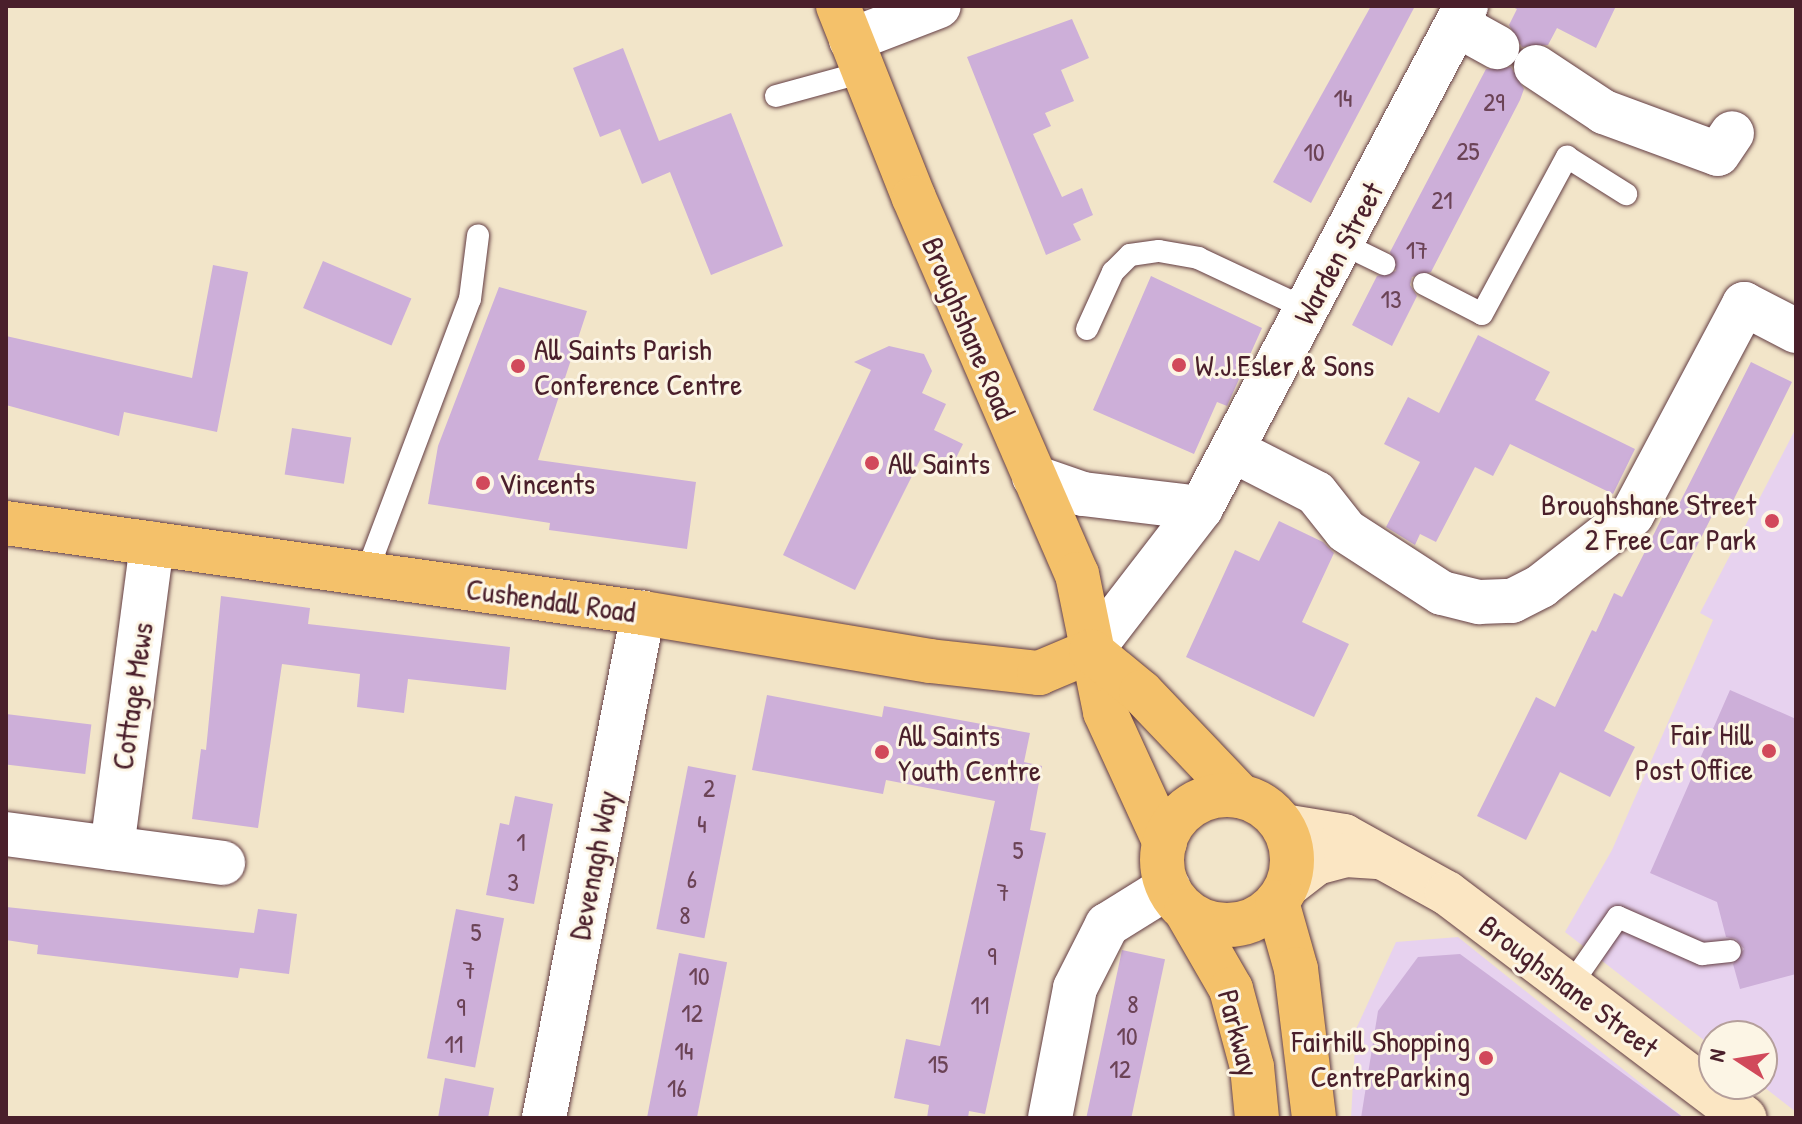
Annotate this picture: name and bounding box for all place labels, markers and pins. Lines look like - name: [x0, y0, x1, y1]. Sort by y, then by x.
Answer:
- place label: All Saints Parish Conference Centre: [534, 331, 742, 402]
- place label: W.J.Esler & Sons: [1195, 347, 1374, 383]
- marker: W.J.Esler & Sons: [1170, 356, 1188, 374]
- marker: All Saints Parish Conference Centre: [509, 357, 527, 375]
- place label: All Saints: [888, 445, 990, 481]
- marker: All Saints: [863, 454, 881, 472]
- place label: Vincents: [499, 465, 595, 501]
- marker: Vincents: [474, 474, 492, 492]
- place label: Broughshane Street 2 Free Car Park: [1541, 486, 1756, 556]
- marker: Broughshane Street 2 Free Car Park: [1763, 512, 1781, 530]
- place label: Fair Hill Post Office: [1635, 716, 1753, 786]
- place label: All Saints Youth Centre: [898, 717, 1041, 788]
- marker: Fair Hill Post Office: [1760, 742, 1778, 760]
- marker: All Saints Youth Centre: [873, 743, 891, 761]
- place label: Fairhill Shopping CentreParking: [1292, 1023, 1470, 1094]
- marker: Fairhill Shopping CentreParking: [1477, 1049, 1495, 1067]

